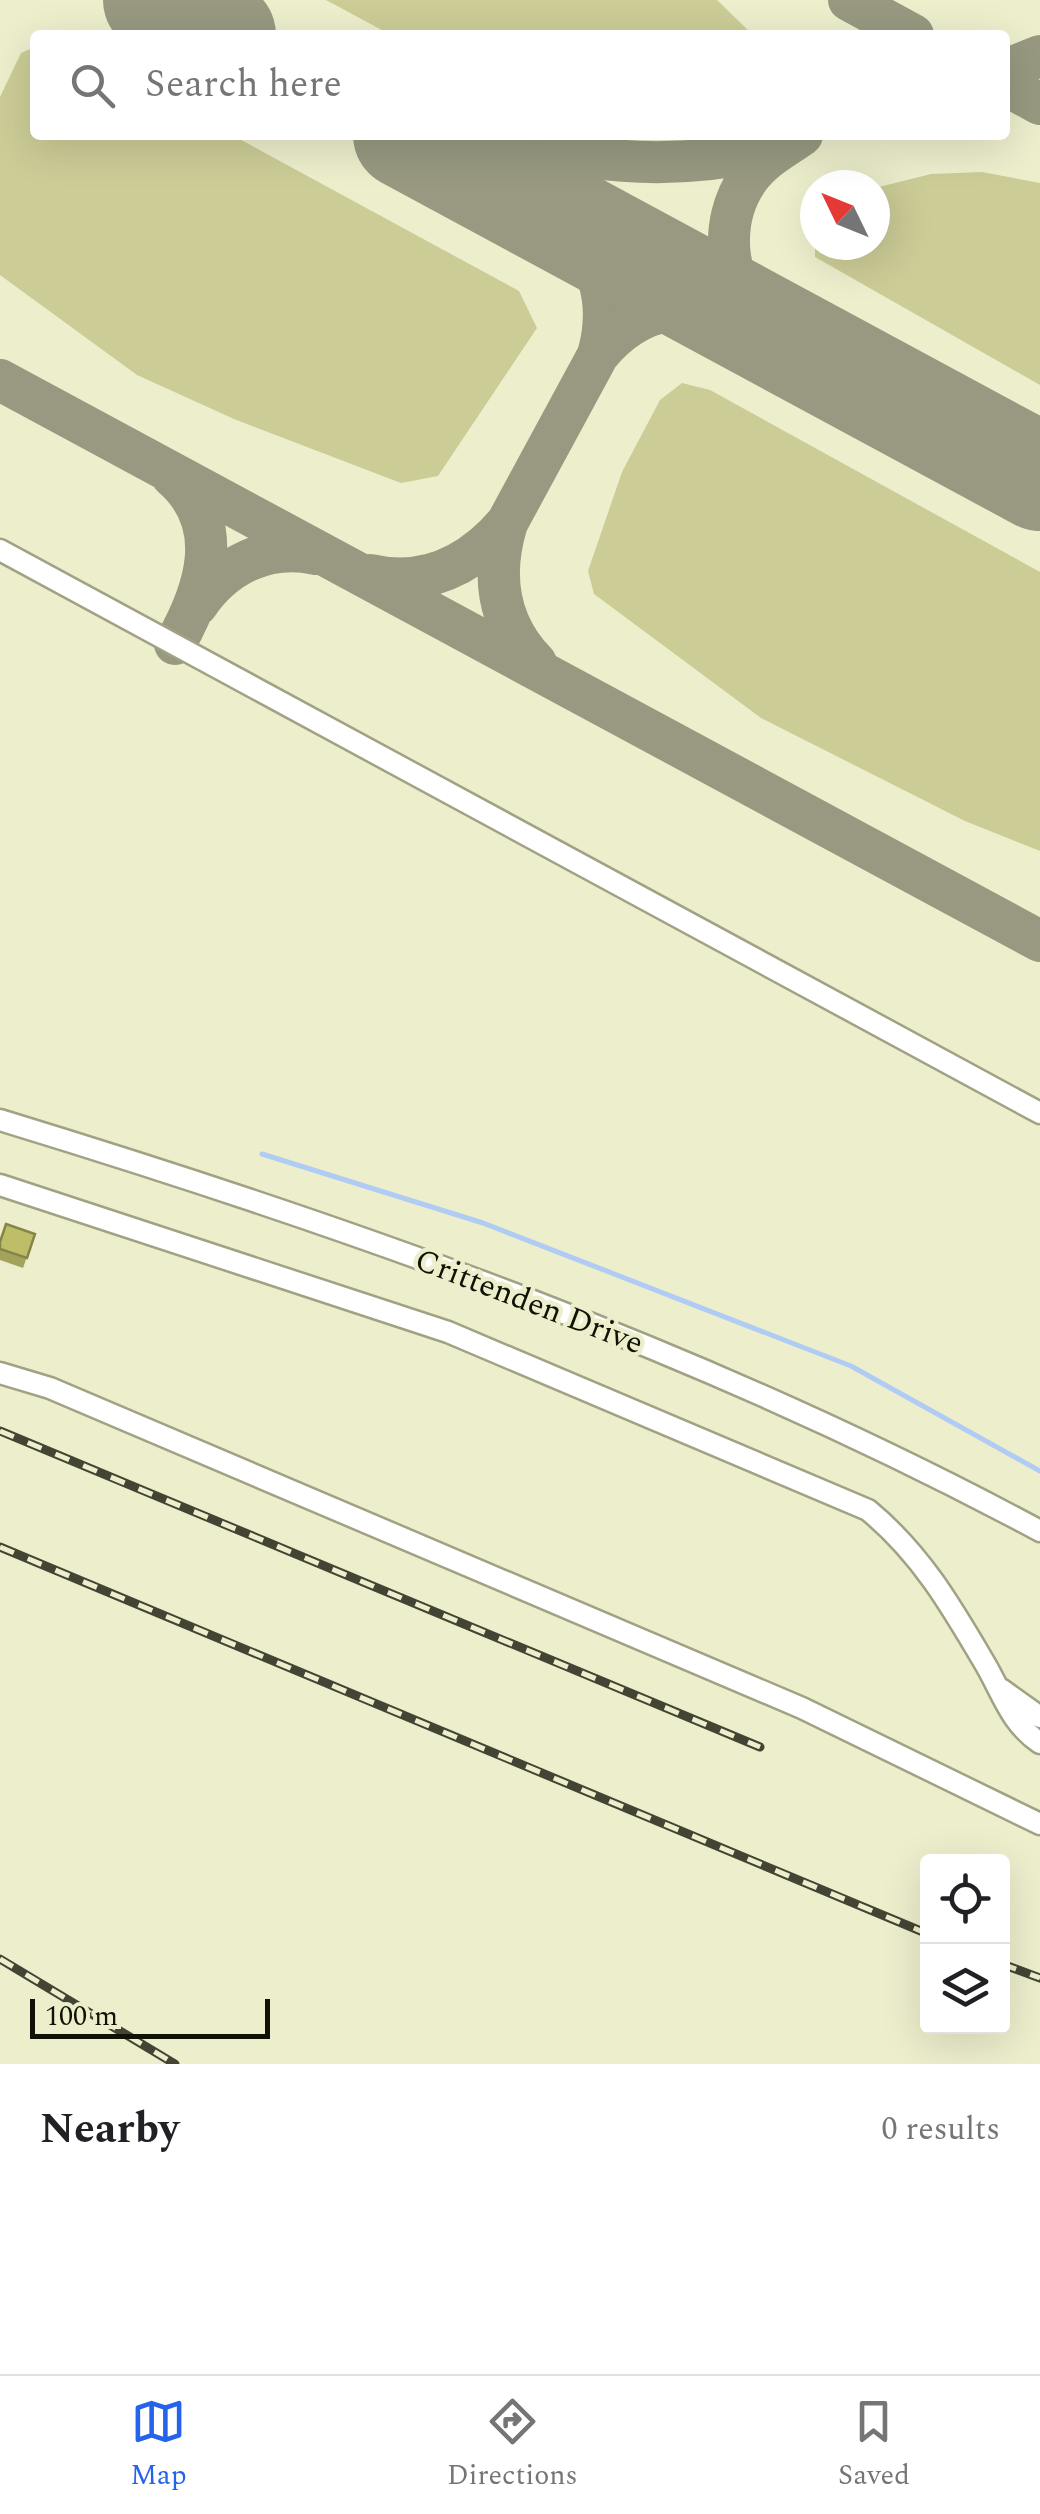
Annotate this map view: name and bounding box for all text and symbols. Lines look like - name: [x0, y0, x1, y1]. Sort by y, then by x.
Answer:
- search box: [30, 30, 1010, 140]
- text: Search here: [145, 56, 342, 114]
- icon: search: [65, 58, 120, 113]
- north arrow: [800, 170, 890, 260]
- street label: Crittenden Drive: [408, 1236, 650, 1368]
- map controls: [920, 1854, 1010, 2034]
- button: locate: [920, 1854, 1010, 1944]
- button: layers: [920, 1944, 1010, 2034]
- scale bar: [30, 1994, 270, 2038]
- text: 100 m: [45, 1995, 118, 2038]
- text: Nearby: [40, 2098, 179, 2161]
- text: 0 results: [881, 2105, 1000, 2154]
- tab: Map: [130, 2394, 187, 2497]
- tab: Directions: [447, 2394, 578, 2497]
- tab: Saved: [838, 2394, 910, 2497]

